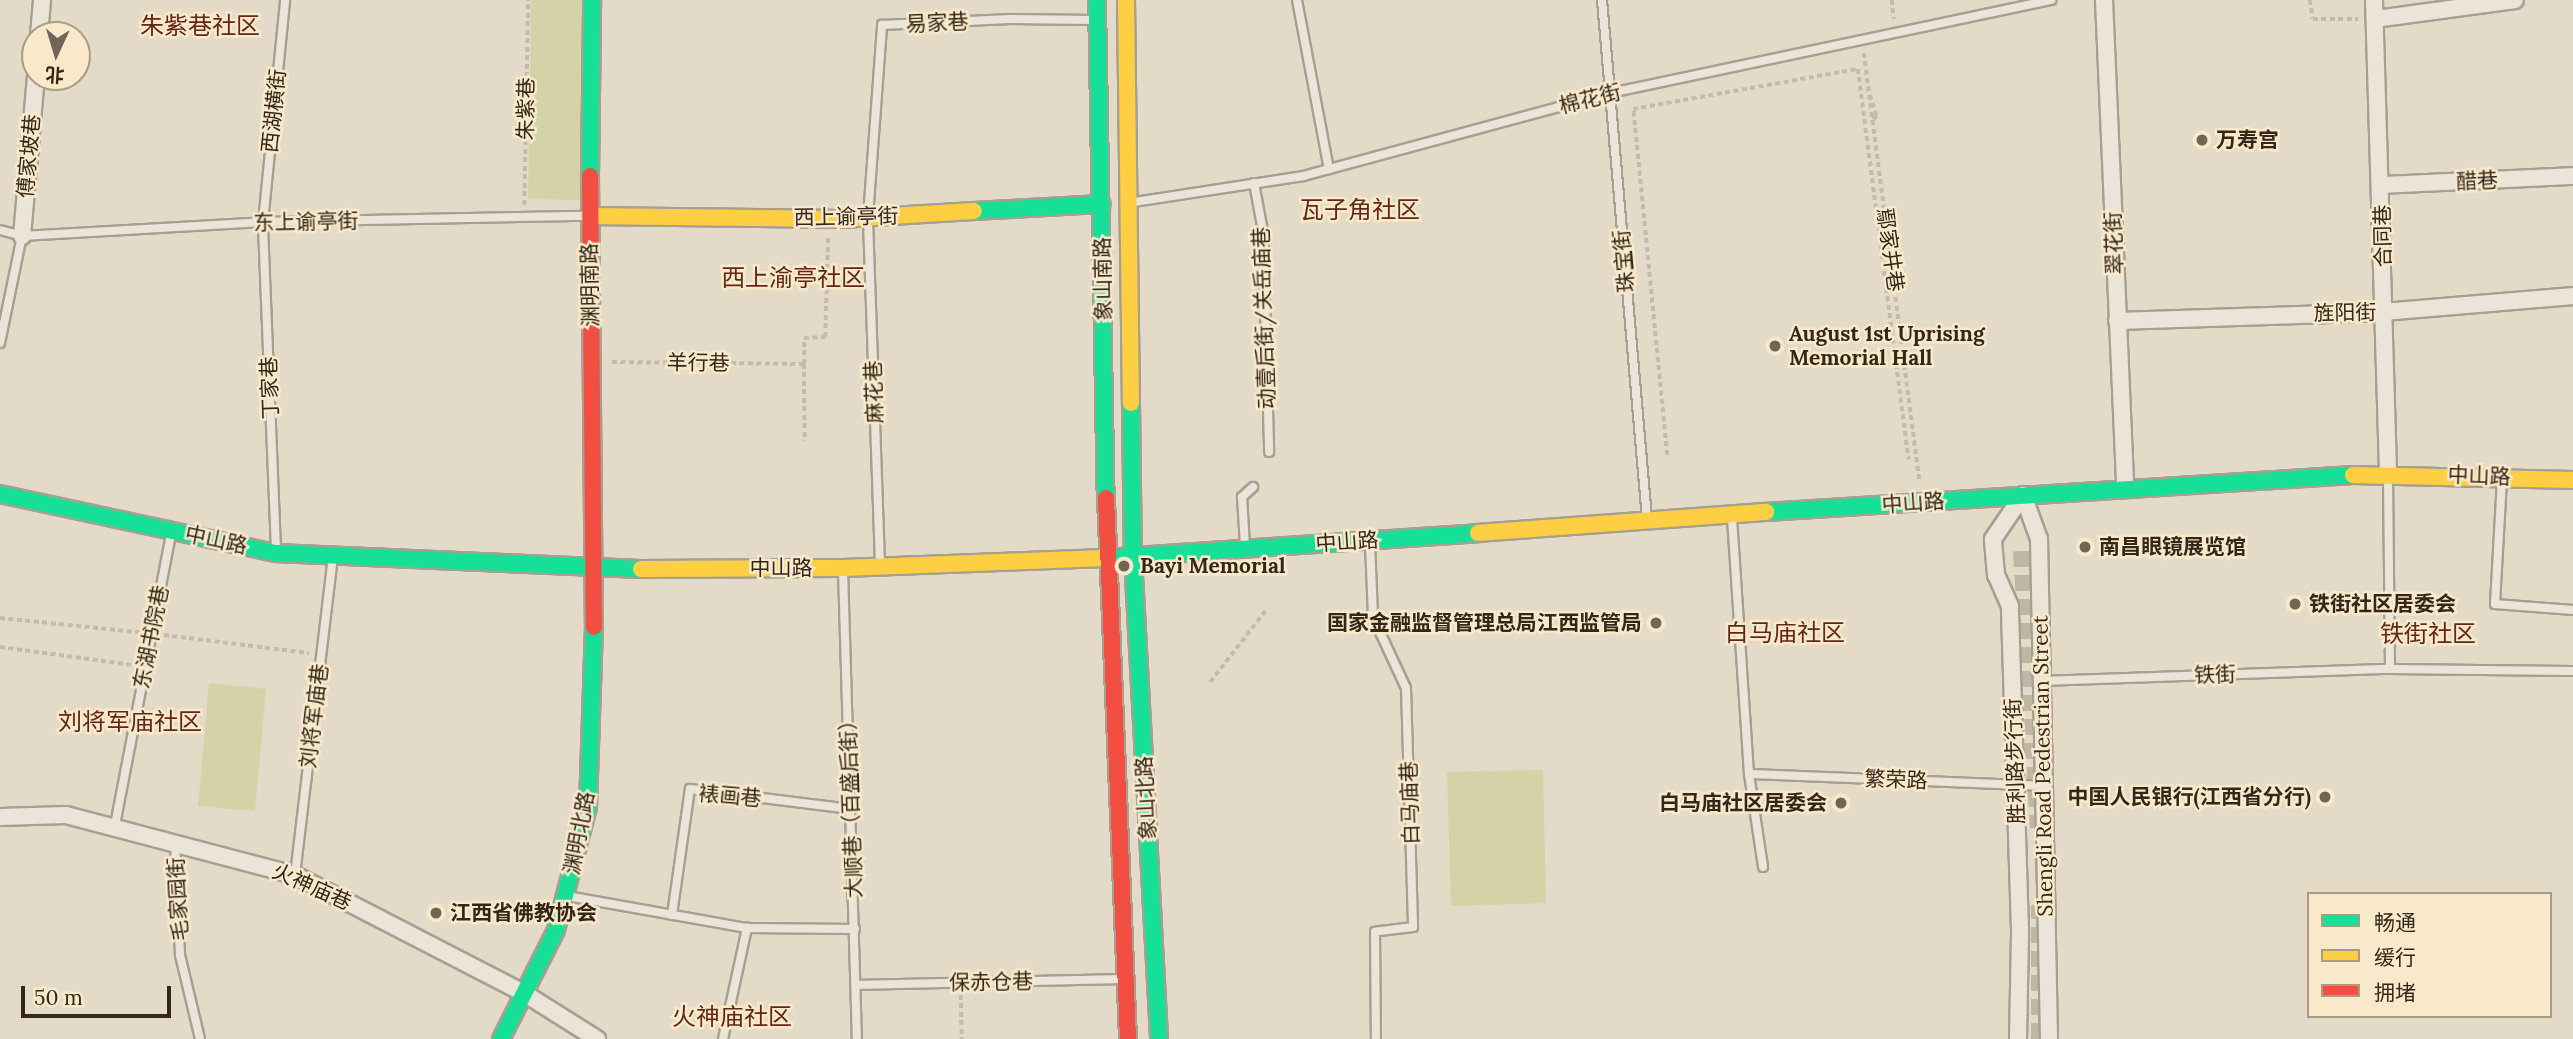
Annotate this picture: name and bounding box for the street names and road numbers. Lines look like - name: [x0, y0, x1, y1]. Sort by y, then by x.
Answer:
- street label: 易家巷: [905, 9, 969, 37]
- street label: 西湖横街: [257, 68, 291, 154]
- street label: 朱紫巷: [513, 77, 539, 141]
- street label: 棉花街: [1556, 79, 1624, 119]
- street label: 傅家坡巷: [13, 113, 45, 199]
- street label: 醋巷: [2455, 167, 2499, 195]
- street label: 西上谕亭街: [793, 203, 899, 231]
- street label: 合同巷: [2370, 204, 2396, 268]
- street label: 鄢家井巷: [1872, 207, 1908, 293]
- street label: 东上谕亭街: [253, 208, 359, 236]
- street label: 翠花街: [2100, 211, 2128, 275]
- street label: 动壹后街/关岳庙巷: [1248, 226, 1280, 410]
- street label: 珠宝街: [1609, 229, 1639, 293]
- street label: 象山南路: [1090, 237, 1116, 321]
- street label: 渊明南路: [577, 243, 603, 327]
- street label: 旌阳街: [2313, 300, 2377, 326]
- street label: 羊行巷: [666, 350, 730, 376]
- street label: 丁家巷: [256, 356, 284, 420]
- street label: 麻花巷: [860, 360, 888, 424]
- street label: 中山路: [2447, 462, 2511, 490]
- street label: 中山路: [1881, 488, 1945, 518]
- street label: 中山路: [183, 521, 249, 559]
- street label: 中山路: [1315, 527, 1379, 557]
- street label: 中山路: [750, 555, 812, 581]
- street label: 东湖书院巷: [129, 583, 173, 691]
- street label: Shengli Road Pedestrian Street: [2028, 615, 2058, 917]
- street label: 刘将军庙巷: [295, 662, 333, 770]
- street label: 铁街: [2194, 662, 2236, 688]
- street label: 胜利路步行街: [2000, 698, 2030, 824]
- street label: 大顺巷（百盛后街）: [835, 709, 867, 899]
- street label: 象山北路: [1131, 755, 1161, 841]
- street label: 白马庙巷: [1396, 761, 1424, 845]
- street label: 繁荣路: [1864, 766, 1928, 794]
- street label: 裱画巷: [698, 781, 762, 811]
- street label: 渊明北路: [559, 789, 599, 877]
- street label: 毛家园街: [163, 856, 193, 942]
- street label: 火神庙巷: [269, 858, 355, 916]
- street label: 保赤仓巷: [949, 969, 1033, 995]

